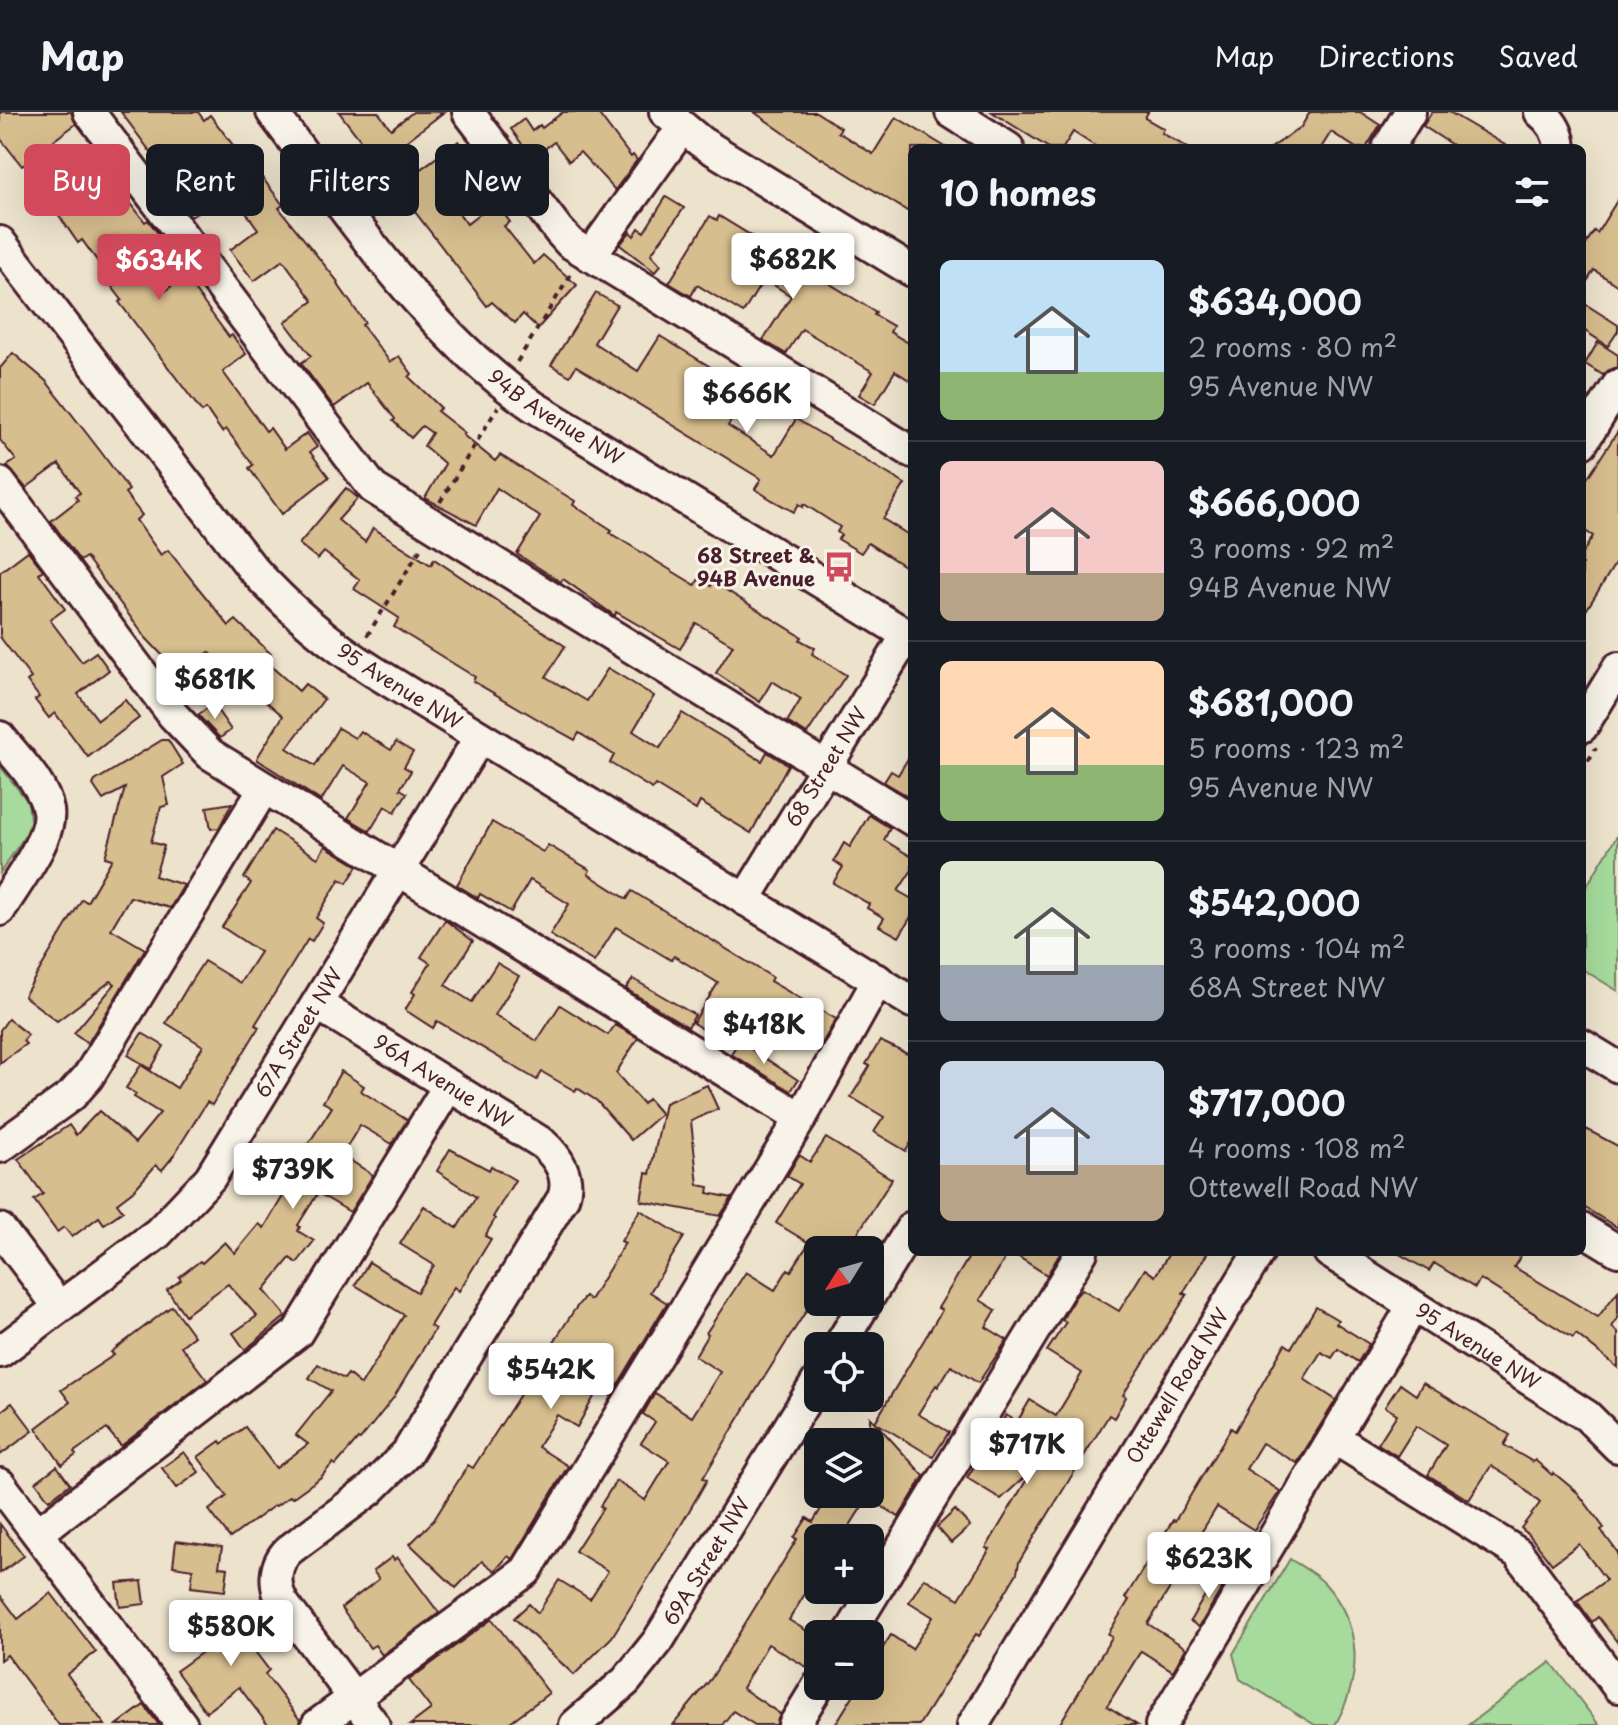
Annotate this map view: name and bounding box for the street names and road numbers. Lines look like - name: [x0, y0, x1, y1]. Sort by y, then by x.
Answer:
- street label: 94B Avenue NW: [482, 361, 630, 472]
- street label: 95 Avenue NW: [331, 635, 469, 737]
- street label: 68 Street NW: [777, 700, 874, 832]
- street label: 67A Street NW: [247, 961, 350, 1103]
- street label: 96A Avenue NW: [368, 1027, 519, 1136]
- street label: 95 Avenue NW: [1410, 1295, 1547, 1397]
- street label: Ottewell Road NW: [1118, 1302, 1236, 1469]
- street label: 69A Street NW: [655, 1490, 757, 1631]

